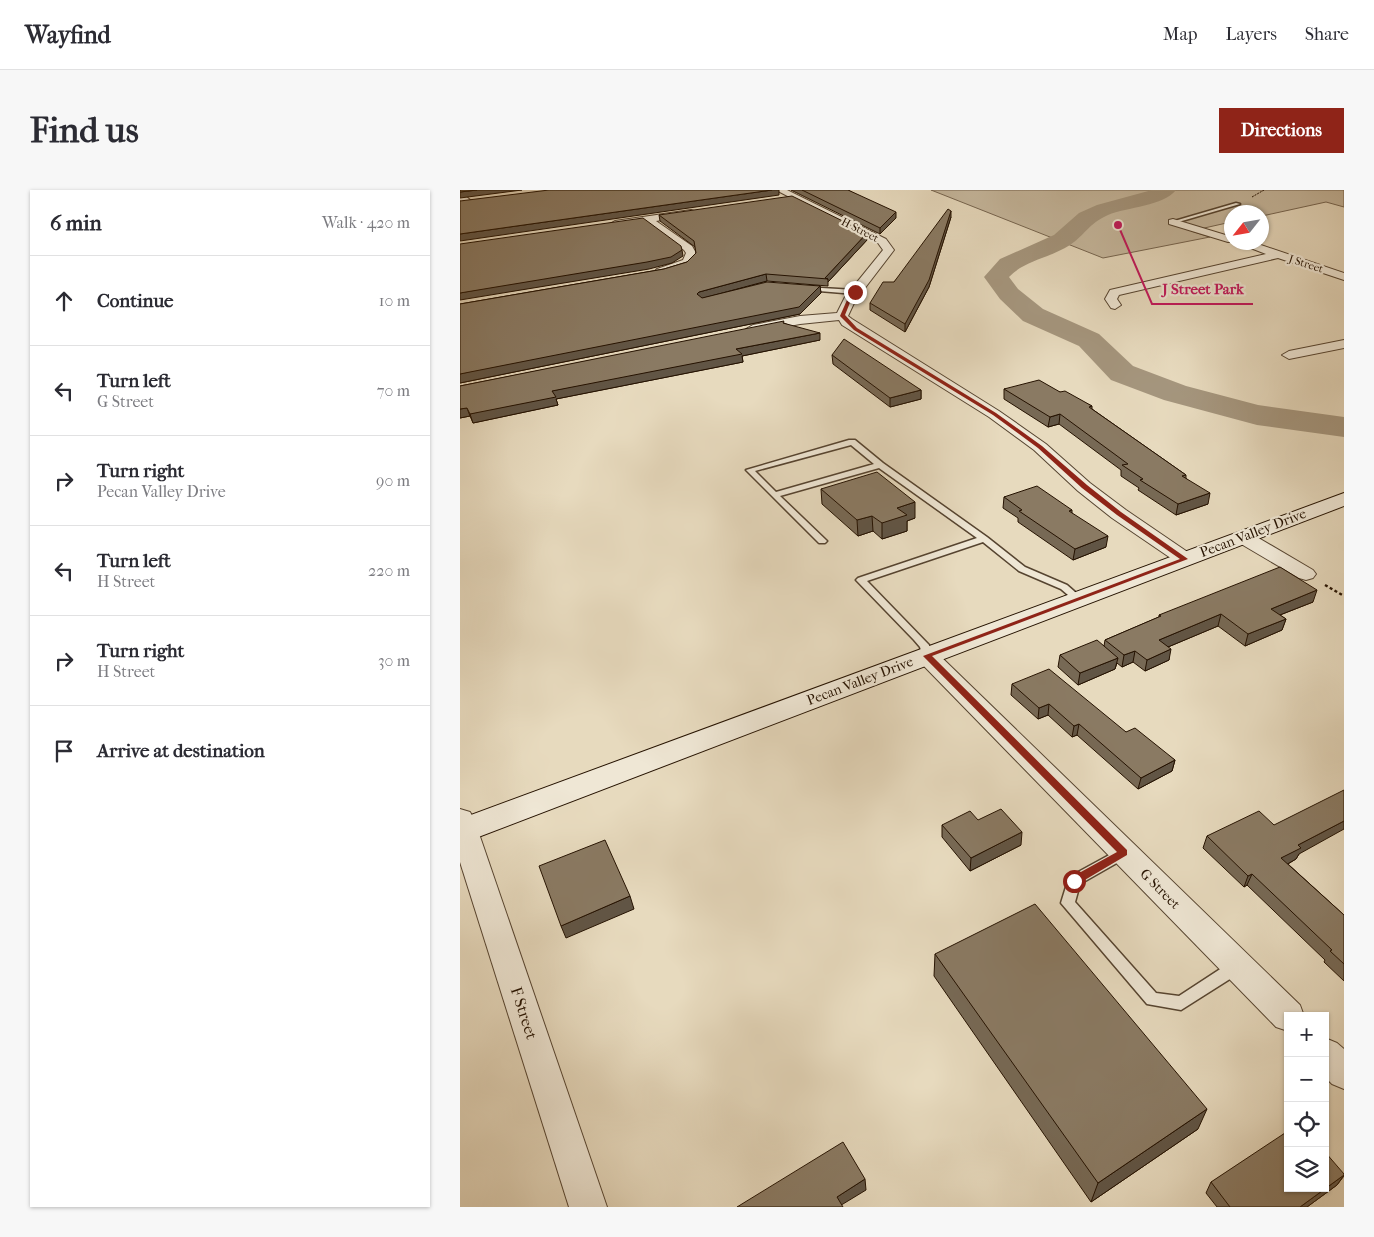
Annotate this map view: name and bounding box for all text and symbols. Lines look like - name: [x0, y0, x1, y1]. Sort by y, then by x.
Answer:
- text: Wayfind: [25, 21, 111, 49]
- text: Map: [1163, 24, 1197, 45]
- text: Layers: [1225, 24, 1277, 45]
- text: Share: [1305, 24, 1349, 45]
- button: Directions: [1219, 108, 1344, 153]
- text: Find us: [30, 110, 139, 151]
- north arrow: [1224, 205, 1269, 250]
- text: 6 min: [50, 211, 102, 235]
- text: Walk · 420 m: [322, 213, 410, 232]
- street label: H Street: [839, 215, 881, 245]
- street label: J Street: [1286, 252, 1325, 276]
- callout: J Street Park: [1152, 274, 1253, 304]
- text: J Street Park: [1160, 280, 1245, 298]
- route end: [844, 281, 867, 304]
- icon: ahead: [50, 287, 78, 315]
- text: Continue: [97, 290, 173, 312]
- text: 10 m: [379, 291, 410, 310]
- text: Turn left: [97, 370, 171, 392]
- icon: left: [50, 377, 78, 405]
- text: 70 m: [377, 381, 410, 400]
- text: G Street: [97, 392, 154, 411]
- text: Turn right: [97, 460, 184, 482]
- icon: right: [50, 467, 78, 495]
- text: 90 m: [376, 471, 410, 490]
- text: Pecan Valley Drive: [97, 482, 226, 501]
- street label: Pecan Valley Drive: [1197, 505, 1309, 561]
- text: Turn left: [97, 550, 171, 572]
- icon: left: [50, 557, 78, 585]
- text: 220 m: [368, 561, 410, 580]
- text: H Street: [97, 572, 155, 591]
- text: Turn right: [97, 640, 184, 662]
- icon: right: [50, 647, 78, 675]
- text: 30 m: [378, 651, 410, 670]
- street label: Pecan Valley Drive: [804, 653, 916, 709]
- text: H Street: [97, 662, 155, 681]
- icon: arrive: [50, 737, 78, 765]
- text: Arrive at destination: [97, 740, 265, 762]
- street label: G Street: [1136, 865, 1184, 913]
- route start: [1063, 870, 1086, 893]
- street label: F Street: [507, 984, 542, 1042]
- map controls: [1284, 1012, 1329, 1192]
- button: +: [1284, 1012, 1329, 1057]
- button: −: [1284, 1057, 1329, 1102]
- button: locate: [1284, 1102, 1329, 1147]
- button: layers: [1284, 1147, 1329, 1192]

